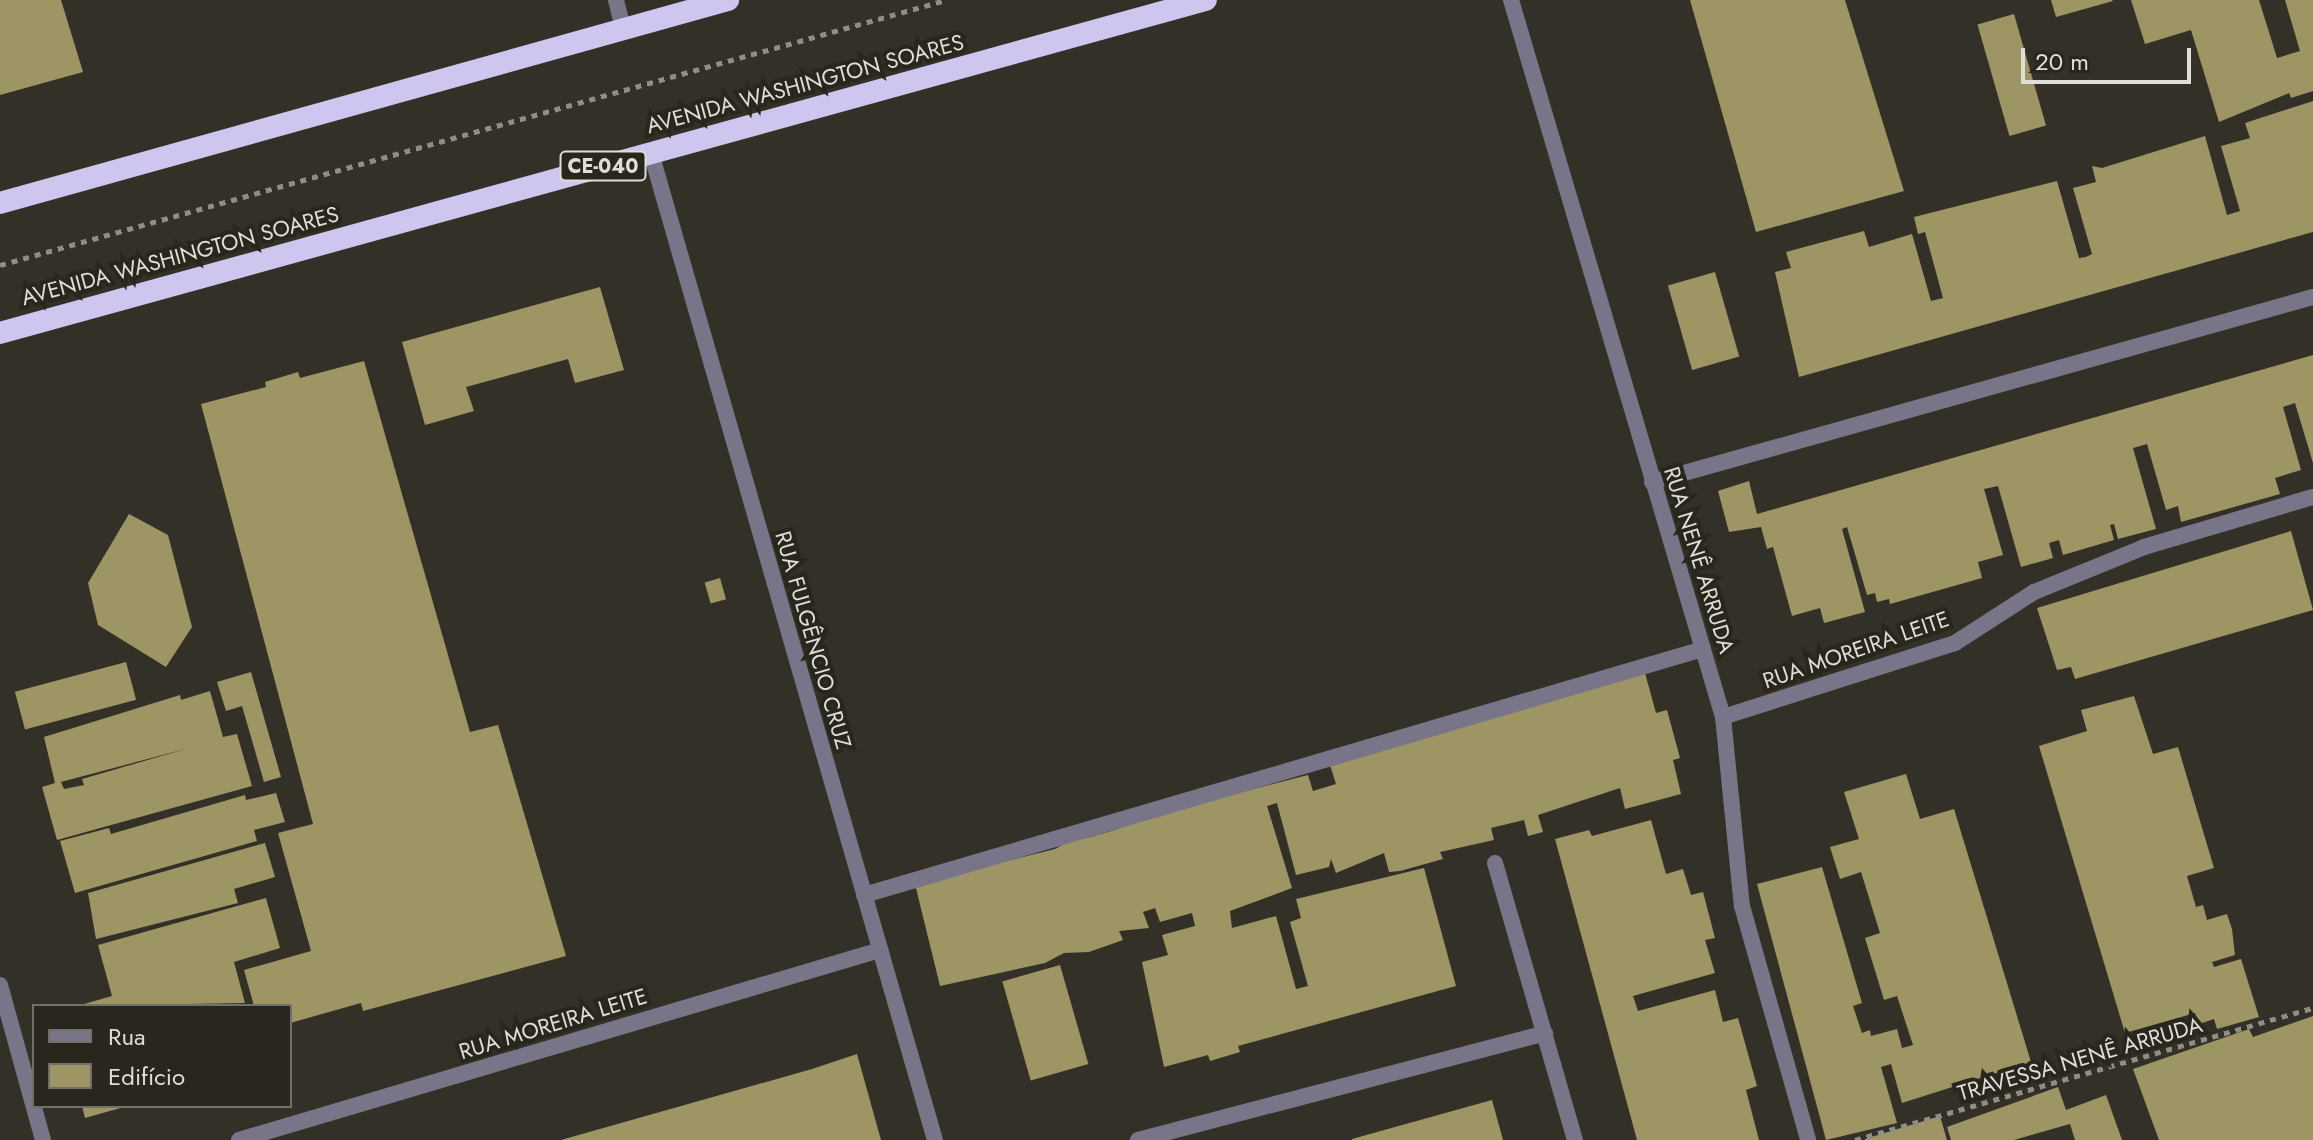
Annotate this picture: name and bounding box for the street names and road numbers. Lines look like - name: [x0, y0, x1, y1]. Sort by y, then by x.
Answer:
- street label: AVENIDA WASHINGTON SOARES: [643, 29, 967, 139]
- road number: CE-040: [559, 150, 647, 182]
- street label: AVENIDA WASHINGTON SOARES: [18, 201, 342, 311]
- street label: RUA NENÊ ARRUDA: [1658, 463, 1740, 657]
- street label: RUA FULGÊNCIO CRUZ: [769, 528, 857, 752]
- street label: RUA MOREIRA LEITE: [1759, 606, 1953, 694]
- street label: RUA MOREIRA LEITE: [456, 983, 650, 1065]
- street label: TRAVESSA NENÊ ARRUDA: [1955, 1011, 2205, 1107]

